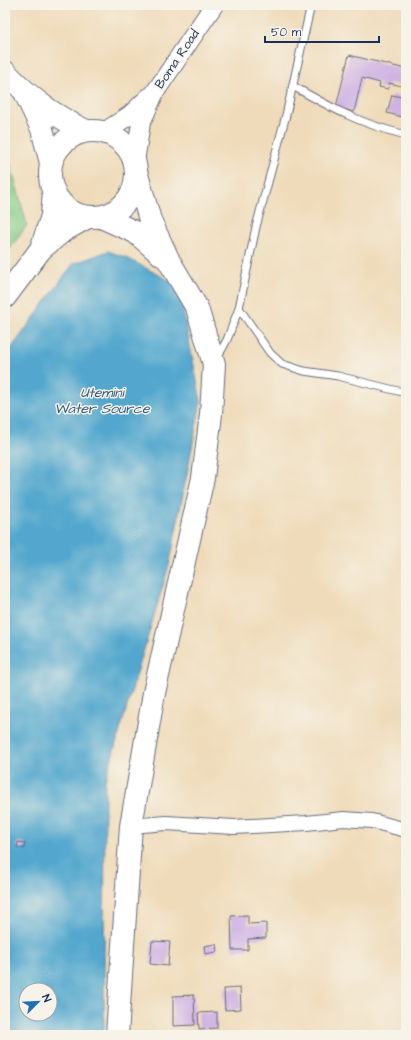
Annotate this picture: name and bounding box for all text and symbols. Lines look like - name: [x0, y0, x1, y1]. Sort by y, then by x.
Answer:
- scale bar: [265, 18, 379, 44]
- text: 50 m: [271, 24, 302, 41]
- street label: Boma Road: [150, 25, 204, 92]
- water label: Utemini Water Source: [55, 383, 151, 419]
- north arrow: [18, 982, 58, 1022]
- text: N: [38, 992, 55, 1004]

